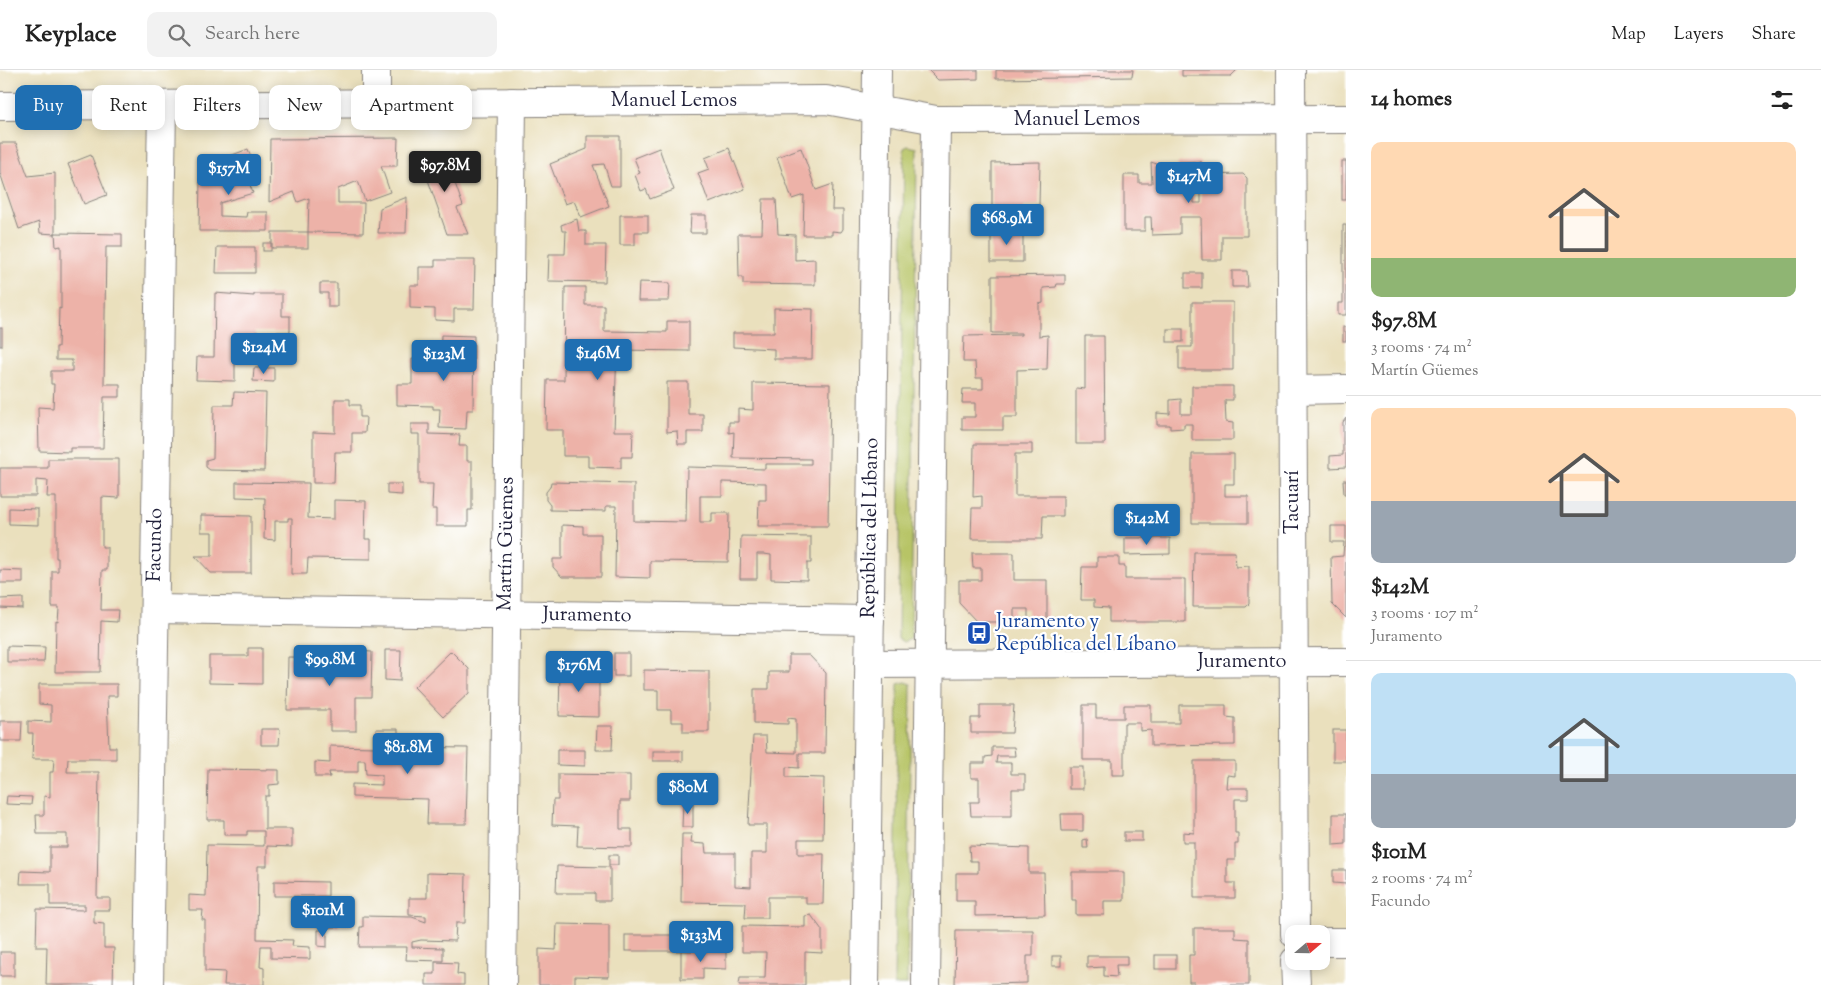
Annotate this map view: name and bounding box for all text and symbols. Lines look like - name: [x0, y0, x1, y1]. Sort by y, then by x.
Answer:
- search box: [147, 12, 497, 57]
- text: Keyplace: [25, 18, 117, 52]
- icon: search: [165, 21, 193, 49]
- text: Search here: [205, 21, 300, 48]
- text: Map: [1611, 22, 1646, 48]
- text: Layers: [1674, 22, 1724, 48]
- text: Share: [1752, 22, 1796, 48]
- chip: Buy: [15, 85, 82, 130]
- chip: Rent: [92, 85, 165, 130]
- chip: Filters: [175, 85, 259, 130]
- chip: New: [269, 85, 341, 130]
- chip: Apartment: [351, 85, 472, 130]
- text: 14 homes: [1371, 85, 1452, 115]
- icon: filters: [1768, 86, 1796, 114]
- street label: Manuel Lemos: [611, 87, 737, 116]
- street label: Manuel Lemos: [1014, 106, 1140, 135]
- pin: $97.8M: [404, 150, 486, 193]
- pin: $157M: [194, 154, 264, 196]
- text: $97.8M: [420, 155, 470, 178]
- text: $157M: [208, 158, 250, 181]
- pin: $147M: [1154, 162, 1224, 204]
- text: $147M: [1167, 166, 1211, 189]
- icon: home: [1539, 175, 1629, 265]
- pin: $68.9M: [966, 204, 1048, 246]
- text: $68.9M: [982, 208, 1032, 231]
- text: $97.8M: [1371, 307, 1437, 337]
- pin: $124M: [229, 332, 299, 375]
- text: $124M: [242, 337, 286, 360]
- text: 3 rooms · 74 m²: [1371, 337, 1472, 360]
- pin: $146M: [563, 338, 633, 381]
- pin: $123M: [409, 340, 479, 382]
- text: $146M: [576, 343, 620, 366]
- text: $123M: [423, 344, 465, 367]
- text: Martín Güemes: [1371, 360, 1478, 383]
- street label: República del Líbano: [855, 438, 887, 618]
- icon: home: [1539, 440, 1629, 530]
- street label: Tacuarí: [1279, 470, 1308, 534]
- street label: Martín Güemes: [491, 477, 523, 611]
- pin: $142M: [1112, 504, 1182, 546]
- street label: Facundo: [141, 508, 171, 582]
- text: $142M: [1125, 508, 1169, 531]
- text: $142M: [1371, 573, 1429, 603]
- street label: Juramento: [541, 601, 632, 631]
- text: 3 rooms · 107 m²: [1371, 603, 1479, 626]
- place label: Juramento y República del Líbano: [995, 608, 1176, 660]
- bus stop icon: Juramento y República del Líbano: [966, 620, 992, 646]
- text: Juramento: [1371, 626, 1442, 649]
- pin: $99.8M: [289, 644, 371, 687]
- street label: Juramento: [1196, 648, 1287, 677]
- text: $99.8M: [305, 649, 355, 672]
- pin: $176M: [544, 650, 614, 693]
- text: $176M: [557, 655, 601, 678]
- icon: home: [1539, 705, 1629, 795]
- pin: $81.8M: [367, 732, 449, 775]
- text: $81.8M: [384, 737, 432, 760]
- pin: $80M: [658, 772, 718, 815]
- text: $80M: [668, 777, 708, 800]
- text: $101M: [1371, 838, 1426, 868]
- text: 2 rooms · 74 m²: [1371, 868, 1473, 891]
- text: Facundo: [1371, 891, 1430, 914]
- pin: $101M: [288, 896, 358, 938]
- text: $101M: [302, 900, 344, 923]
- pin: $133M: [666, 920, 736, 963]
- text: $133M: [680, 925, 722, 948]
- north arrow: [1285, 925, 1330, 970]
- map controls: [1285, 925, 1330, 970]

